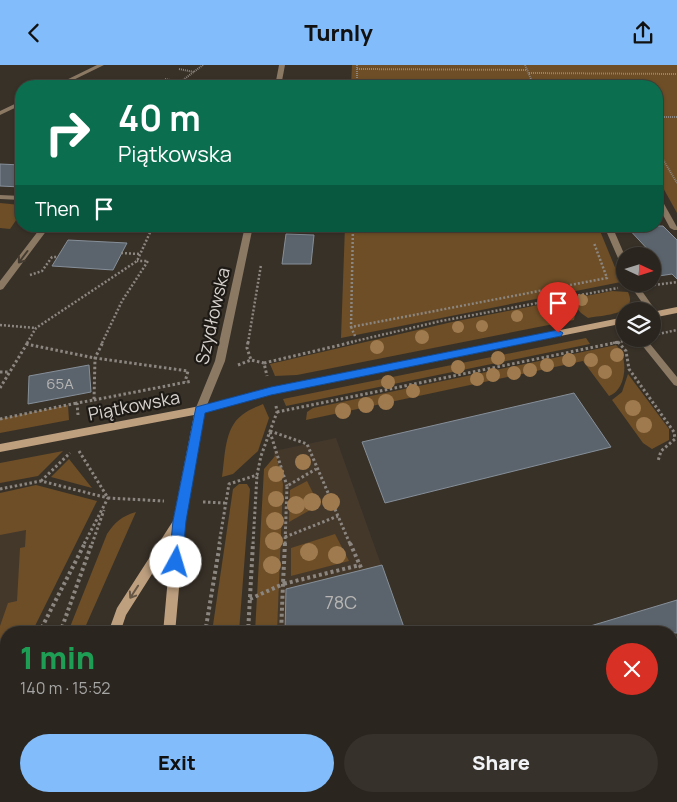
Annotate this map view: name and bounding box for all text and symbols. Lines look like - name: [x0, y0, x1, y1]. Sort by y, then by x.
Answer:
- text: Turnly: [304, 18, 373, 48]
- icon: back: [20, 19, 48, 47]
- icon: share: [629, 19, 657, 47]
- text: 40 m: [118, 94, 201, 142]
- icon: right: [35, 100, 100, 165]
- text: Piątkowska: [118, 139, 232, 169]
- icon: arrive: [90, 195, 118, 223]
- text: Then: [35, 196, 80, 222]
- north arrow: [616, 247, 661, 293]
- map controls: [616, 247, 661, 347]
- one-way arrow: [18, 250, 28, 264]
- street label: Szydłowska: [189, 265, 235, 367]
- pin: [537, 282, 579, 333]
- icon: arrive: [544, 289, 572, 317]
- button: layers: [616, 302, 661, 347]
- house number: 65A: [46, 373, 74, 394]
- street label: Piątkowska: [86, 384, 182, 426]
- position arrow: [149, 535, 201, 587]
- one-way arrow: [129, 584, 139, 598]
- house number: 78C: [325, 590, 357, 614]
- text: 1 min: [20, 637, 95, 678]
- button: close: [606, 643, 658, 695]
- text: 140 m · 15:52: [20, 677, 110, 699]
- button: Exit: [20, 734, 334, 792]
- button: Share: [344, 734, 658, 792]

